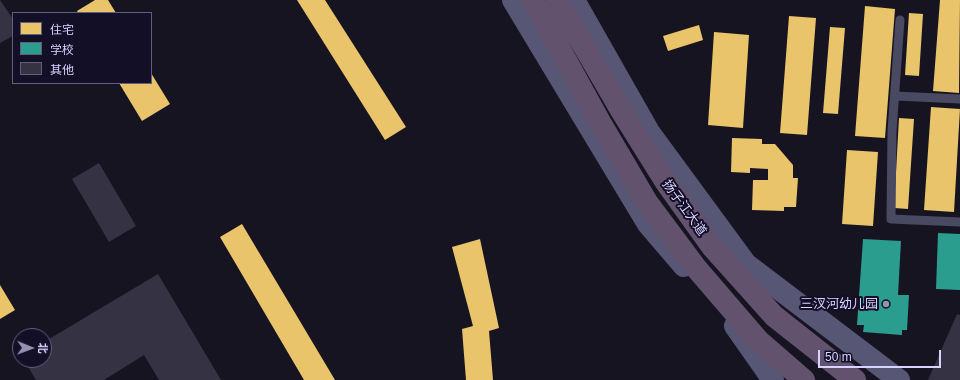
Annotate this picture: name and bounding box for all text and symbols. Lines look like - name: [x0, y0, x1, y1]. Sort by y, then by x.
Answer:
- legend: [12, 12, 152, 84]
- text: 住宅: [50, 23, 74, 37]
- text: 学校: [50, 43, 74, 57]
- text: 其他: [50, 63, 74, 77]
- street label: 扬子江大道: [659, 177, 709, 239]
- place label: 三汊河幼儿园: [800, 296, 878, 312]
- marker: 三汊河幼儿园: [881, 299, 891, 309]
- north arrow: [12, 328, 52, 368]
- scale bar: [820, 342, 943, 368]
- text: 北: [37, 343, 49, 354]
- text: 50 m: [825, 350, 852, 364]

